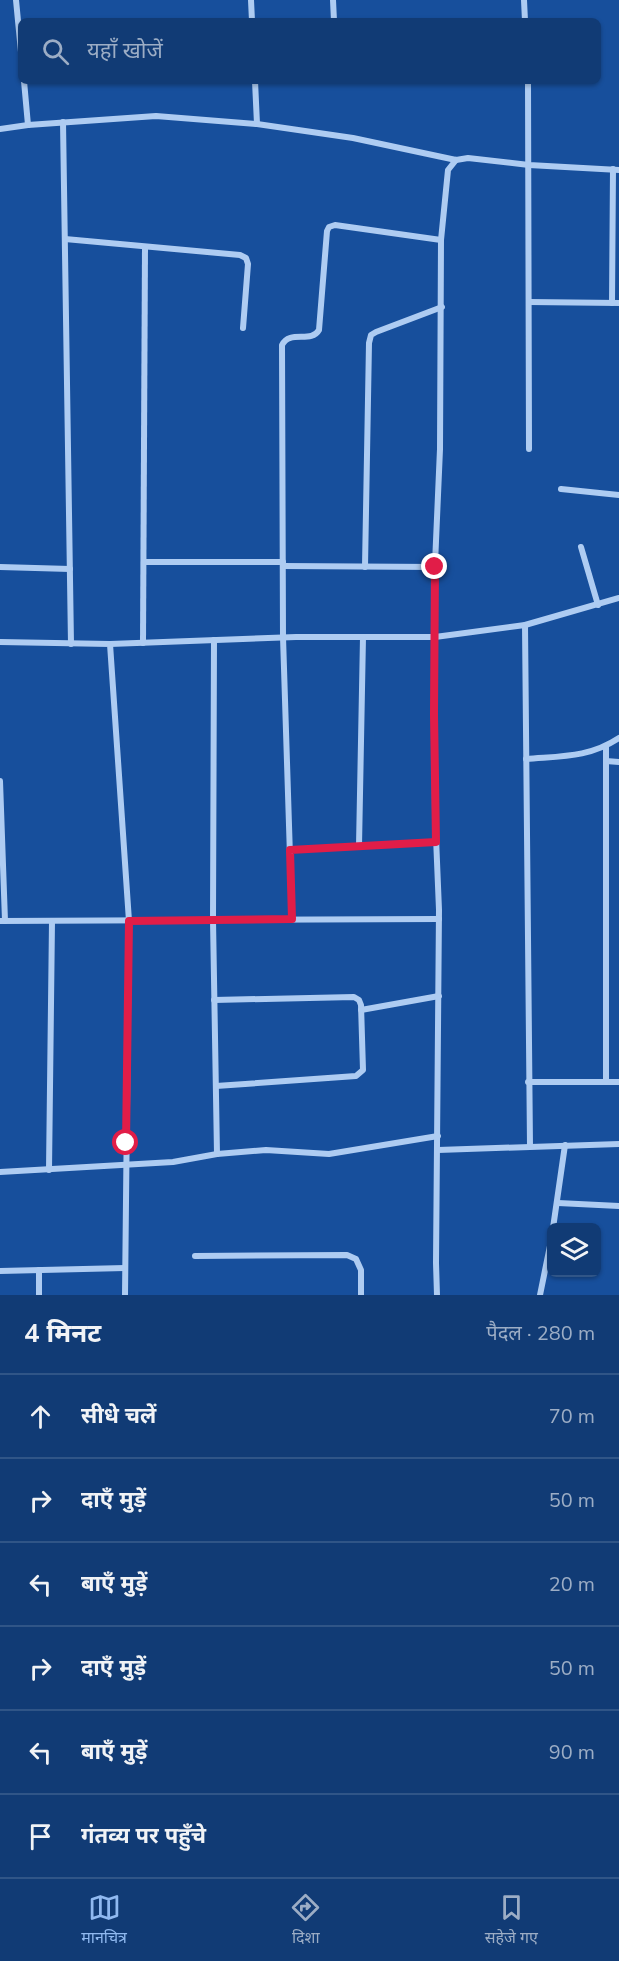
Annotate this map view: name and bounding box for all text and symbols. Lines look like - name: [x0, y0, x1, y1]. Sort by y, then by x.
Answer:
- search box: [18, 18, 601, 84]
- icon: search: [39, 35, 72, 68]
- text: यहाँ खोजें: [87, 36, 163, 66]
- route end: [421, 553, 447, 579]
- route start: [112, 1129, 138, 1155]
- map controls: [547, 1223, 601, 1277]
- button: layers: [547, 1223, 601, 1277]
- text: 4 मिनट: [24, 1316, 101, 1351]
- text: पैदल · 280 m: [486, 1320, 595, 1347]
- icon: ahead: [24, 1400, 57, 1433]
- text: सीधे चलें: [81, 1401, 156, 1431]
- text: 70 m: [549, 1403, 595, 1430]
- icon: right: [24, 1484, 57, 1517]
- text: दाएँ मुड़ें: [81, 1485, 146, 1515]
- text: 50 m: [549, 1487, 595, 1514]
- icon: left: [24, 1568, 57, 1601]
- text: बाएँ मुड़ें: [81, 1569, 147, 1599]
- text: 20 m: [549, 1571, 595, 1598]
- icon: right: [24, 1652, 57, 1685]
- text: दाएँ मुड़ें: [81, 1653, 146, 1683]
- text: 50 m: [549, 1655, 595, 1682]
- icon: left: [24, 1736, 57, 1769]
- text: बाएँ मुड़ें: [81, 1737, 147, 1767]
- text: 90 m: [549, 1739, 595, 1766]
- icon: arrive: [24, 1820, 57, 1853]
- text: गंतव्य पर पहुँचे: [81, 1821, 206, 1851]
- tab: मानचित्र: [81, 1891, 127, 1950]
- tab: दिशा: [289, 1891, 322, 1950]
- tab: सहेजे गए: [485, 1891, 538, 1950]

